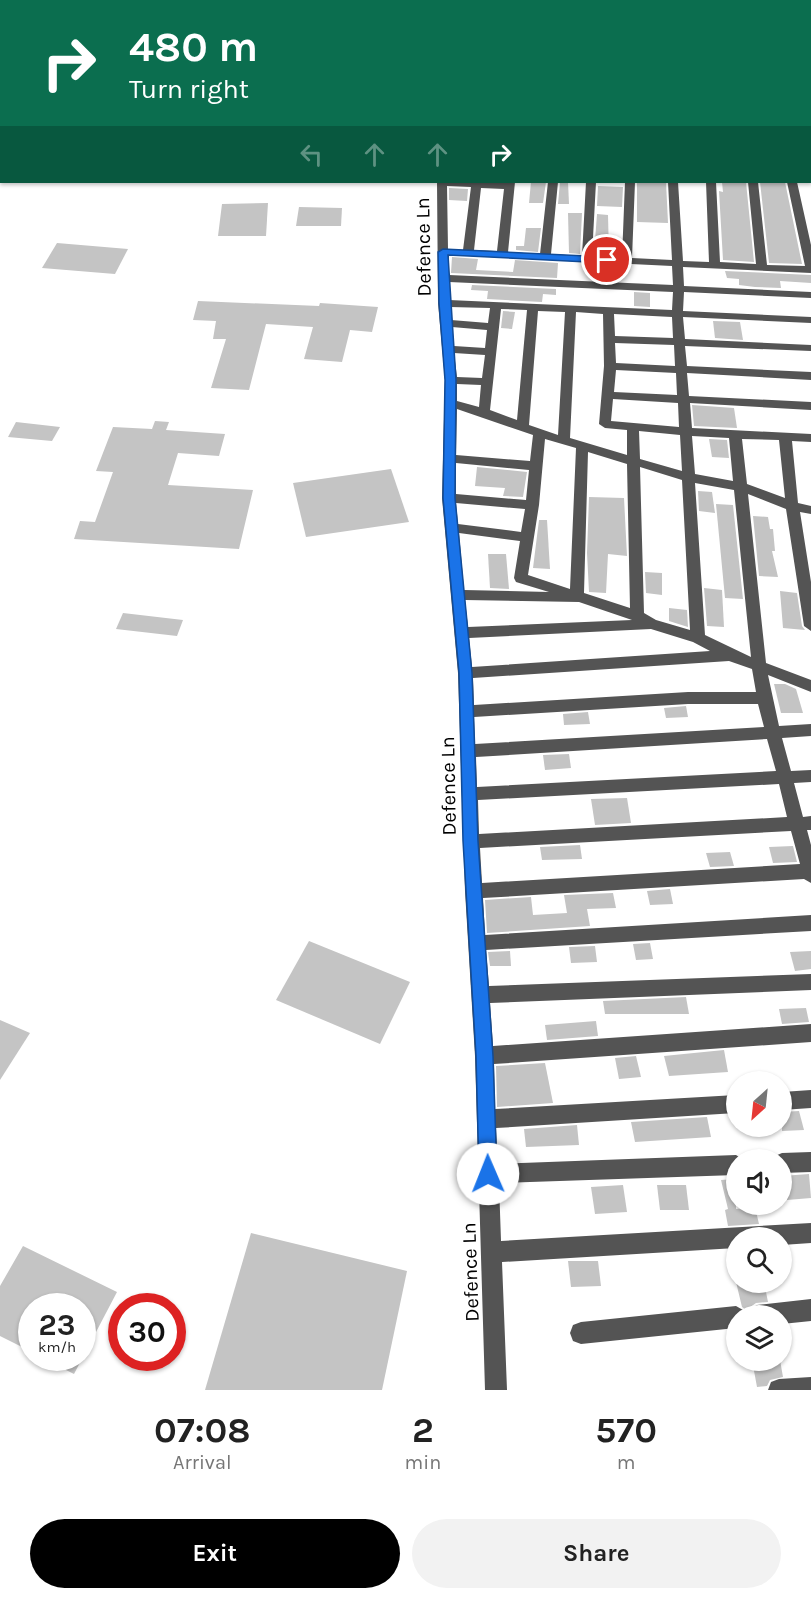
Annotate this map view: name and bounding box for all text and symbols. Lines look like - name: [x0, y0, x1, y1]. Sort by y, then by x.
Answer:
- text: 480 m: [129, 22, 258, 72]
- icon: right: [30, 24, 108, 102]
- text: Turn right: [129, 73, 249, 105]
- icon: left: [295, 138, 328, 171]
- icon: ahead: [358, 138, 391, 171]
- icon: ahead: [421, 138, 454, 171]
- icon: right: [484, 138, 517, 171]
- street label: Defence Ln: [411, 197, 436, 297]
- pin: [581, 234, 632, 285]
- icon: arrive: [590, 243, 623, 276]
- street label: Defence Ln: [436, 736, 461, 836]
- north arrow: [726, 1071, 792, 1137]
- map controls: [726, 1071, 792, 1371]
- position arrow: [456, 1142, 520, 1206]
- button: sound: [726, 1149, 792, 1215]
- street label: Defence Ln: [457, 1222, 484, 1322]
- button: search: [726, 1227, 792, 1293]
- speed limit sign: 30: [108, 1293, 186, 1371]
- button: layers: [726, 1305, 792, 1371]
- text: 23: [39, 1307, 75, 1343]
- text: km/h: [38, 1338, 76, 1356]
- text: 07:08: [154, 1409, 250, 1451]
- text: 2: [412, 1409, 434, 1451]
- text: 570: [595, 1409, 657, 1451]
- text: Arrival: [173, 1451, 232, 1474]
- text: min: [405, 1451, 441, 1474]
- text: m: [617, 1451, 635, 1474]
- button: Exit: [30, 1519, 400, 1588]
- button: Share: [412, 1519, 781, 1588]

